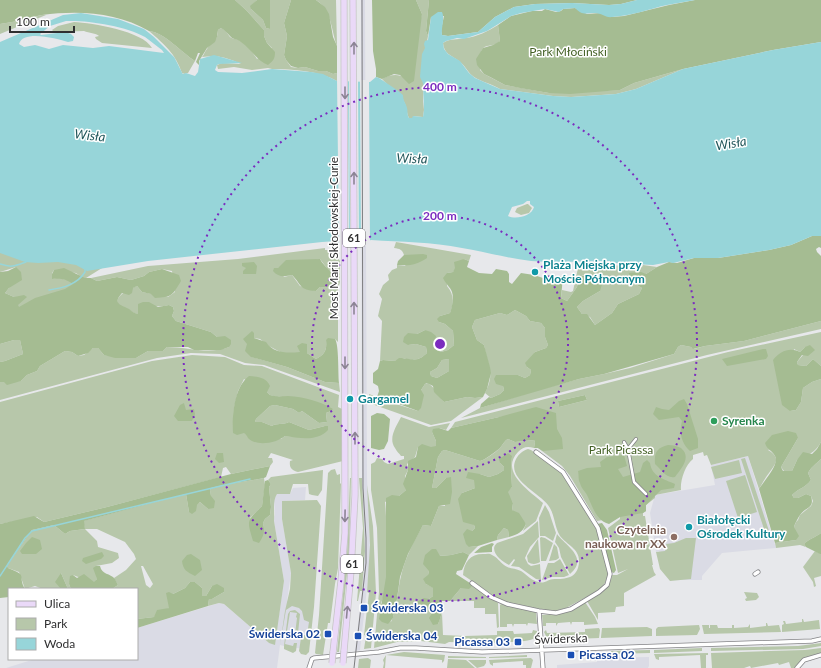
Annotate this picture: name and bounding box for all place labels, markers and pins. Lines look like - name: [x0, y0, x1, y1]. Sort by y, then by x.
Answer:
- place label: Plaża Miejska przy Moście Północnym: [543, 257, 645, 286]
- marker: Plaża Miejska przy Moście Północnym: [530, 267, 540, 277]
- centre of rings: [433, 337, 447, 351]
- place label: Gargamel: [358, 391, 409, 406]
- marker: Gargamel: [345, 394, 355, 404]
- place label: Syrenka: [722, 413, 765, 428]
- marker: Syrenka: [709, 416, 719, 426]
- place label: Białołęcki Ośrodek Kultury: [697, 512, 786, 541]
- place label: Czytelnia naukowa nr XX: [585, 522, 667, 551]
- marker: Białołęcki Ośrodek Kultury: [684, 522, 694, 532]
- marker: Czytelnia naukowa nr XX: [669, 532, 679, 542]
- place label: Świderska 03: [372, 600, 443, 615]
- marker: Świderska 03: [359, 603, 369, 613]
- place label: Świderska 02: [249, 626, 320, 641]
- place label: Świderska 04: [366, 628, 437, 643]
- marker: Świderska 02: [323, 629, 333, 639]
- marker: Świderska 04: [353, 631, 363, 641]
- place label: Picassa 03: [454, 634, 510, 649]
- marker: Picassa 03: [513, 637, 523, 647]
- place label: Picassa 02: [579, 647, 635, 662]
- marker: Picassa 02: [566, 650, 576, 660]

